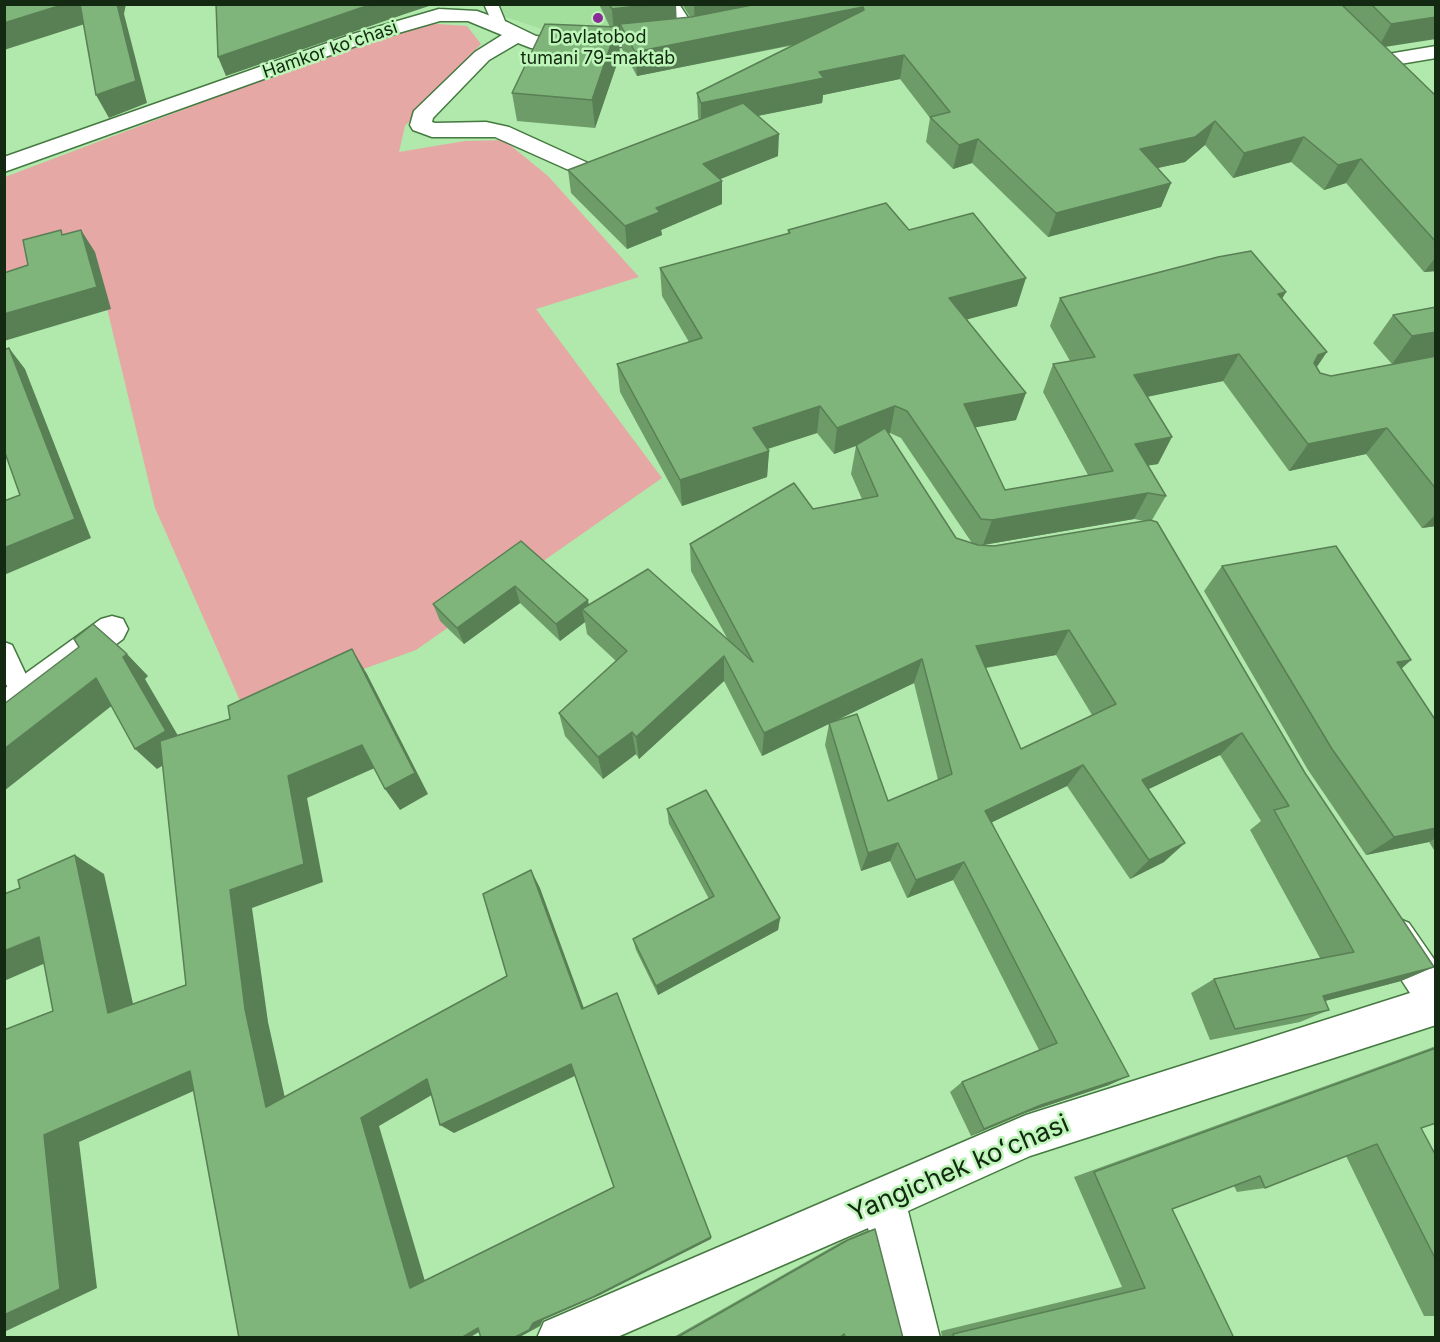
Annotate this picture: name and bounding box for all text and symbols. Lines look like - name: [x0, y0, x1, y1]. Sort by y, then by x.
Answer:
- marker: Davlatobod tumani 79-maktab: [591, 11, 605, 25]
- street label: Hamkor ko'chasi: [260, 17, 400, 83]
- place label: Davlatobod tumani 79-maktab: [521, 27, 675, 70]
- street label: Yangichek koʻchasi: [844, 1109, 1074, 1229]

